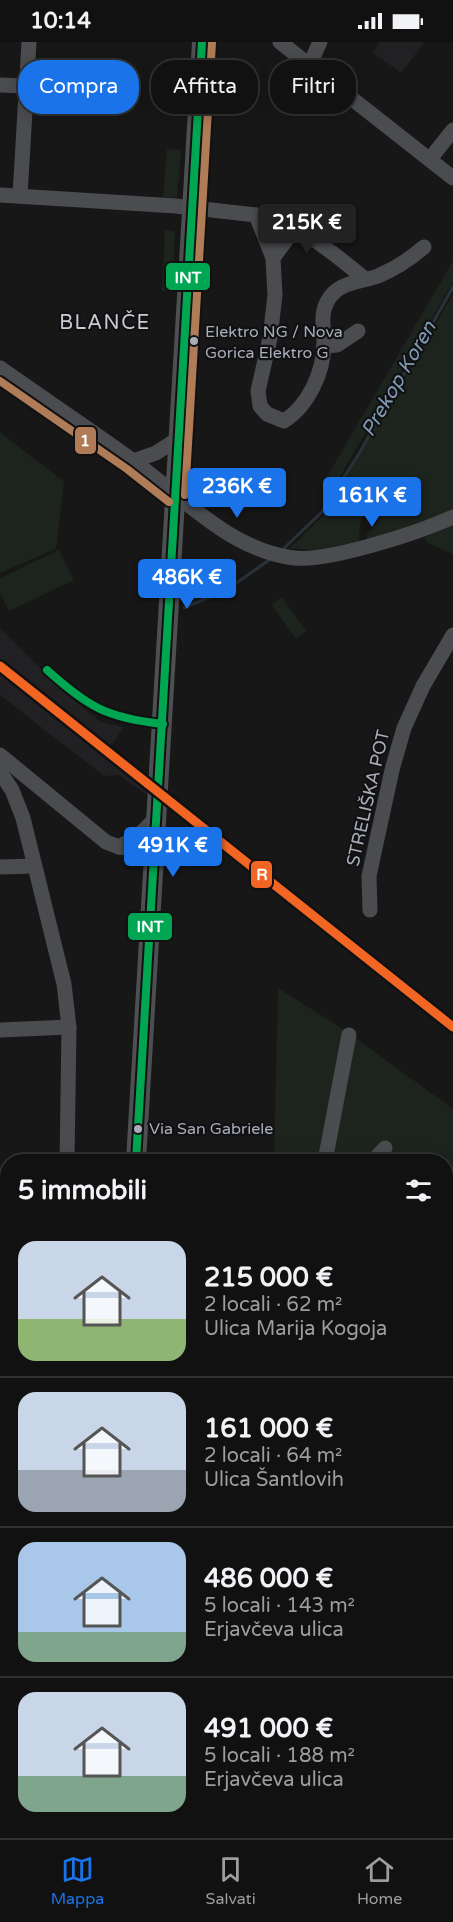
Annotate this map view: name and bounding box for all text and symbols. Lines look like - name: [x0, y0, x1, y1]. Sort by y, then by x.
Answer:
- text: 10:14: [30, 8, 91, 34]
- chip: Compra: [18, 60, 139, 114]
- chip: Affitta: [151, 60, 258, 114]
- chip: Filtri: [270, 60, 356, 114]
- pin: 215K €: [258, 204, 356, 255]
- text: 215K €: [272, 211, 342, 235]
- line badge: INT: [165, 262, 211, 291]
- text: INT: [174, 268, 202, 288]
- district label: BLANČE: [59, 310, 151, 335]
- water label: Prekop Koren: [356, 316, 442, 441]
- place label: Elektro NG / Nova Gorica Elektro G: [205, 322, 343, 363]
- marker: Elektro NG / Nova Gorica Elektro G: [188, 335, 200, 347]
- line badge: 1: [74, 426, 97, 455]
- text: 1: [80, 431, 90, 451]
- pin: 236K €: [188, 468, 286, 519]
- text: 236K €: [202, 475, 272, 499]
- pin: 161K €: [323, 477, 421, 528]
- text: 161K €: [337, 484, 407, 508]
- pin: 486K €: [138, 559, 236, 610]
- text: 486K €: [152, 566, 222, 590]
- street label: STRELIŠKA POT: [342, 728, 394, 868]
- pin: 491K €: [124, 827, 222, 878]
- text: 491K €: [138, 834, 208, 858]
- line badge: R: [250, 860, 273, 889]
- text: R: [256, 865, 268, 885]
- line badge: INT: [127, 912, 173, 941]
- text: INT: [136, 917, 164, 937]
- place label: Via San Gabriele: [149, 1119, 273, 1139]
- marker: Via San Gabriele: [132, 1123, 144, 1135]
- icon: filters: [402, 1174, 435, 1207]
- text: 5 immobili: [18, 1175, 147, 1206]
- text: 215 000 €: [204, 1262, 333, 1293]
- icon: home: [66, 1265, 138, 1337]
- text: 2 locali · 62 m²: [204, 1293, 342, 1317]
- text: Ulica Marija Kogoja: [204, 1317, 387, 1341]
- text: 161 000 €: [204, 1413, 333, 1444]
- icon: home: [66, 1416, 138, 1488]
- text: 2 locali · 64 m²: [204, 1444, 342, 1468]
- text: Ulica Šantlovih: [204, 1468, 344, 1492]
- text: 486 000 €: [204, 1563, 333, 1594]
- icon: home: [66, 1566, 138, 1638]
- text: 5 locali · 143 m²: [204, 1594, 355, 1618]
- text: Erjavčeva ulica: [204, 1618, 344, 1642]
- text: 491 000 €: [204, 1713, 333, 1744]
- icon: home: [66, 1716, 138, 1788]
- text: 5 locali · 188 m²: [204, 1744, 355, 1768]
- text: Erjavčeva ulica: [204, 1768, 344, 1792]
- tab: Mappa: [51, 1853, 104, 1909]
- tab: Salvati: [206, 1853, 256, 1909]
- tab: Home: [357, 1853, 402, 1909]

